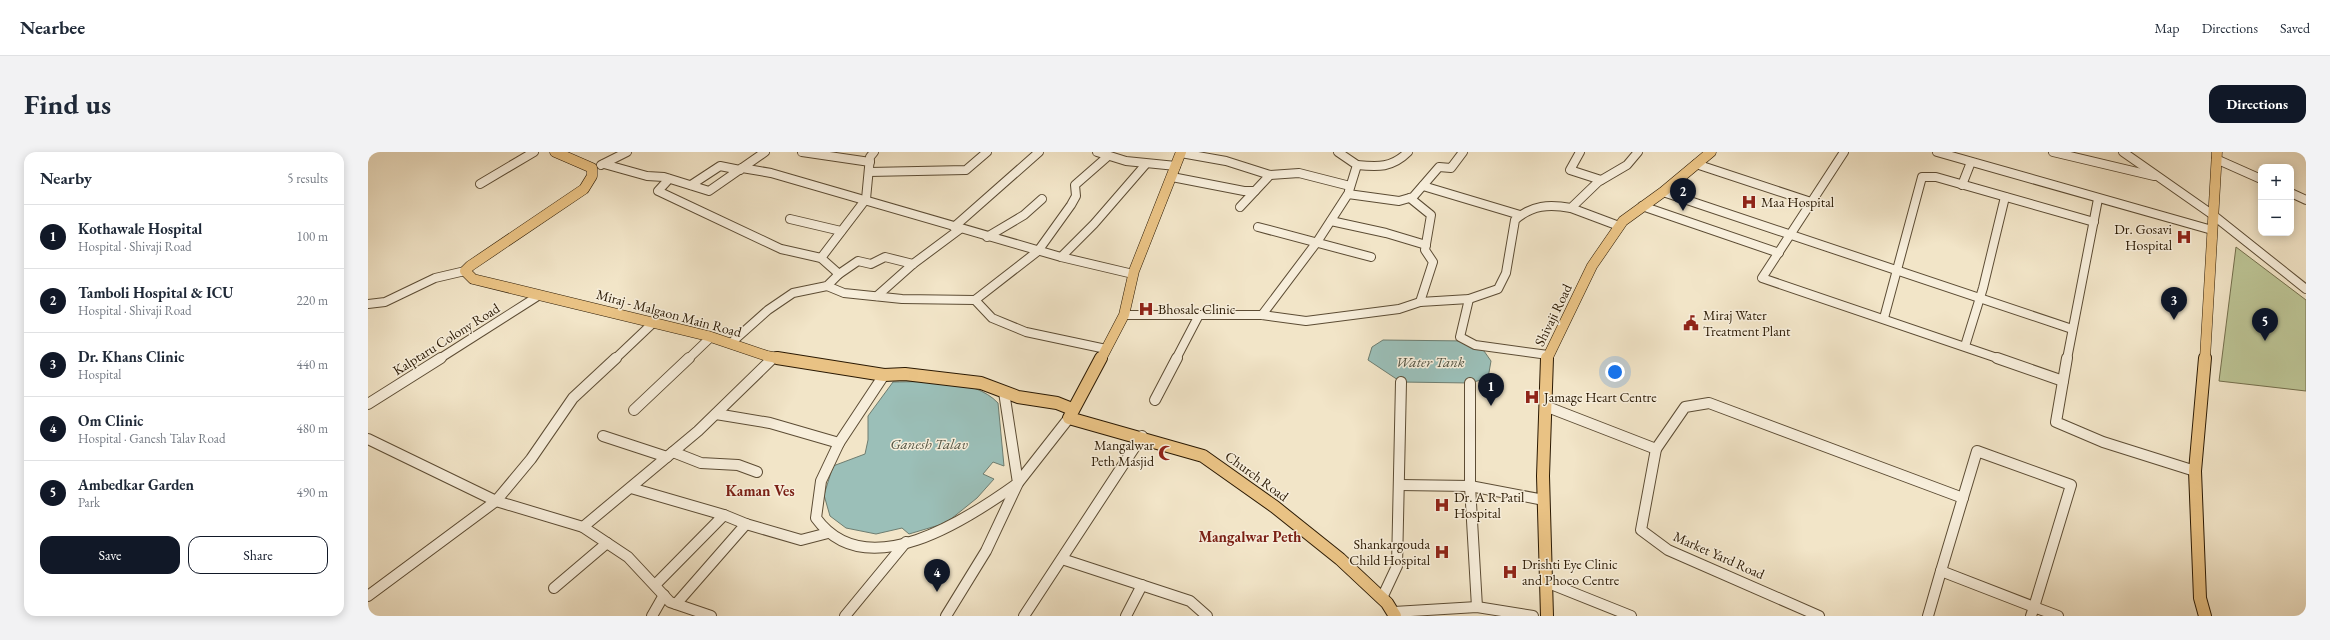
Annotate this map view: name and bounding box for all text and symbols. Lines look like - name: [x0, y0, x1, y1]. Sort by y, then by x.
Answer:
- text: Nearbee: [20, 15, 85, 40]
- text: Map: [2154, 19, 2180, 37]
- text: Directions: [2202, 19, 2258, 37]
- text: Saved: [2280, 19, 2310, 37]
- button: Directions: [2209, 85, 2306, 123]
- text: Find us: [24, 86, 111, 122]
- map controls: [2258, 164, 2294, 236]
- button: +: [2258, 164, 2294, 200]
- text: Nearby: [40, 167, 92, 189]
- text: 5 results: [287, 170, 328, 187]
- pin: 2: [1670, 178, 1696, 211]
- hospital icon: Maa Hospital: [1740, 193, 1758, 211]
- place label: Maa Hospital: [1761, 193, 1835, 211]
- button: −: [2258, 200, 2294, 236]
- text: Kothawale Hospital: [78, 219, 202, 238]
- place label: Dr. Gosavi Hospital: [2114, 220, 2173, 254]
- text: 1: [50, 228, 56, 245]
- text: 100 m: [297, 228, 328, 245]
- hospital icon: Dr. Gosavi Hospital: [2175, 228, 2193, 246]
- text: Hospital · Shivaji Road: [78, 238, 192, 255]
- street label: Shivaji Road: [1530, 280, 1576, 349]
- text: Tamboli Hospital & ICU: [78, 283, 234, 302]
- street label: Miraj - Malgaon Main Road: [594, 285, 745, 341]
- pin: 3: [2161, 287, 2187, 320]
- text: 2: [50, 292, 56, 309]
- text: 220 m: [297, 292, 328, 309]
- street label: Kalptaru Colony Road: [389, 298, 504, 379]
- hospital icon: Bhosale Clinic: [1137, 300, 1155, 318]
- place label: Bhosale Clinic: [1158, 300, 1236, 318]
- text: Hospital · Shivaji Road: [78, 302, 192, 319]
- place label: Miraj Water Treatment Plant: [1703, 306, 1791, 340]
- pin: 5: [2252, 308, 2278, 341]
- public building icon: Miraj Water Treatment Plant: [1682, 314, 1700, 332]
- text: Dr. Khans Clinic: [78, 347, 184, 366]
- water label: Water Tank: [1395, 352, 1465, 371]
- text: 3: [50, 356, 56, 373]
- text: 440 m: [297, 356, 328, 373]
- your location: [1605, 362, 1625, 382]
- text: Hospital: [78, 366, 122, 383]
- pin: 1: [1478, 373, 1504, 406]
- hospital icon: Jamage Heart Centre: [1523, 388, 1541, 406]
- place label: Jamage Heart Centre: [1543, 388, 1657, 406]
- text: Om Clinic: [78, 411, 143, 430]
- text: 4: [50, 420, 56, 437]
- text: 480 m: [297, 420, 328, 437]
- text: Hospital · Ganesh Talav Road: [78, 430, 225, 447]
- water label: Ganesh Talav: [890, 434, 968, 453]
- place label: Mangalwar Peth Masjid: [1091, 436, 1155, 470]
- mosque icon: Mangalwar Peth Masjid: [1157, 444, 1175, 462]
- street label: Church Road: [1222, 447, 1293, 506]
- text: Ambedkar Garden: [78, 475, 194, 494]
- district label: Kaman Ves: [725, 481, 795, 500]
- text: 5: [50, 484, 56, 501]
- text: 490 m: [297, 484, 328, 501]
- place label: Dr. A R Patil Hospital: [1454, 488, 1525, 522]
- text: Park: [78, 494, 100, 511]
- hospital icon: Dr. A R Patil Hospital: [1433, 496, 1451, 514]
- district label: Mangalwar Peth: [1199, 527, 1302, 546]
- street label: Market Yard Road: [1671, 527, 1768, 584]
- place label: Shankargouda Child Hospital: [1349, 535, 1431, 569]
- button: Save: [40, 536, 180, 574]
- button: Share: [188, 536, 328, 574]
- hospital icon: Shankargouda Child Hospital: [1433, 543, 1451, 561]
- place label: Drishti Eye Clinic and Phoco Centre: [1522, 555, 1620, 589]
- pin: 4: [924, 559, 950, 592]
- hospital icon: Drishti Eye Clinic and Phoco Centre: [1501, 563, 1519, 581]

